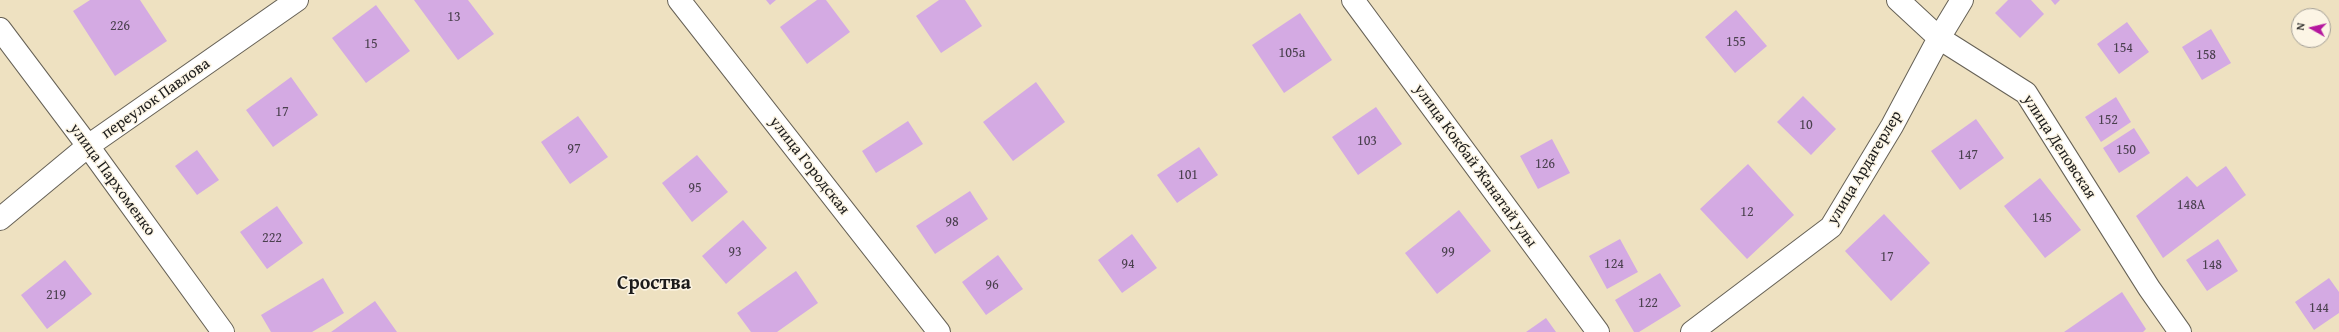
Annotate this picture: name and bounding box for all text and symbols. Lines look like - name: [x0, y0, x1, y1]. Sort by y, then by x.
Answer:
- north arrow: [2291, 8, 2331, 48]
- house number: 13: [447, 9, 461, 25]
- house number: 226: [110, 18, 130, 34]
- text: N: [2292, 22, 2309, 31]
- house number: 155: [1726, 34, 1746, 50]
- house number: 15: [364, 36, 378, 52]
- house number: 154: [2113, 40, 2133, 56]
- house number: 105а: [1279, 45, 1305, 61]
- house number: 158: [2196, 47, 2216, 63]
- street label: переулок Павлова: [98, 54, 214, 144]
- street label: улица Кокбай Жанатай улы: [1409, 81, 1541, 251]
- street label: улица Деповская: [2018, 91, 2100, 203]
- house number: 17: [275, 104, 289, 120]
- street label: улица Ардагерлер: [1823, 108, 1907, 228]
- house number: 152: [2098, 112, 2118, 128]
- street label: улица Городская: [765, 113, 853, 219]
- house number: 10: [1799, 117, 1813, 133]
- street label: улица Пархоменко: [65, 120, 159, 240]
- house number: 103: [1357, 133, 1377, 149]
- house number: 97: [567, 141, 581, 157]
- house number: 150: [2116, 142, 2136, 158]
- house number: 147: [1958, 147, 1978, 163]
- house number: 126: [1535, 156, 1555, 172]
- house number: 101: [1178, 167, 1198, 183]
- house number: 95: [688, 180, 702, 196]
- house number: 148А: [2177, 197, 2205, 213]
- house number: 12: [1740, 204, 1754, 220]
- house number: 145: [2032, 210, 2052, 226]
- house number: 98: [945, 214, 959, 230]
- house number: 222: [262, 230, 282, 246]
- house number: 93: [728, 244, 742, 260]
- house number: 99: [1441, 244, 1455, 260]
- house number: 17: [1880, 249, 1894, 265]
- house number: 94: [1121, 256, 1135, 272]
- house number: 124: [1604, 256, 1624, 272]
- house number: 148: [2202, 257, 2222, 273]
- district label: Сроства: [617, 272, 691, 296]
- house number: 96: [985, 277, 999, 293]
- house number: 219: [46, 287, 66, 303]
- house number: 122: [1638, 295, 1658, 311]
- house number: 144: [2309, 300, 2329, 316]

